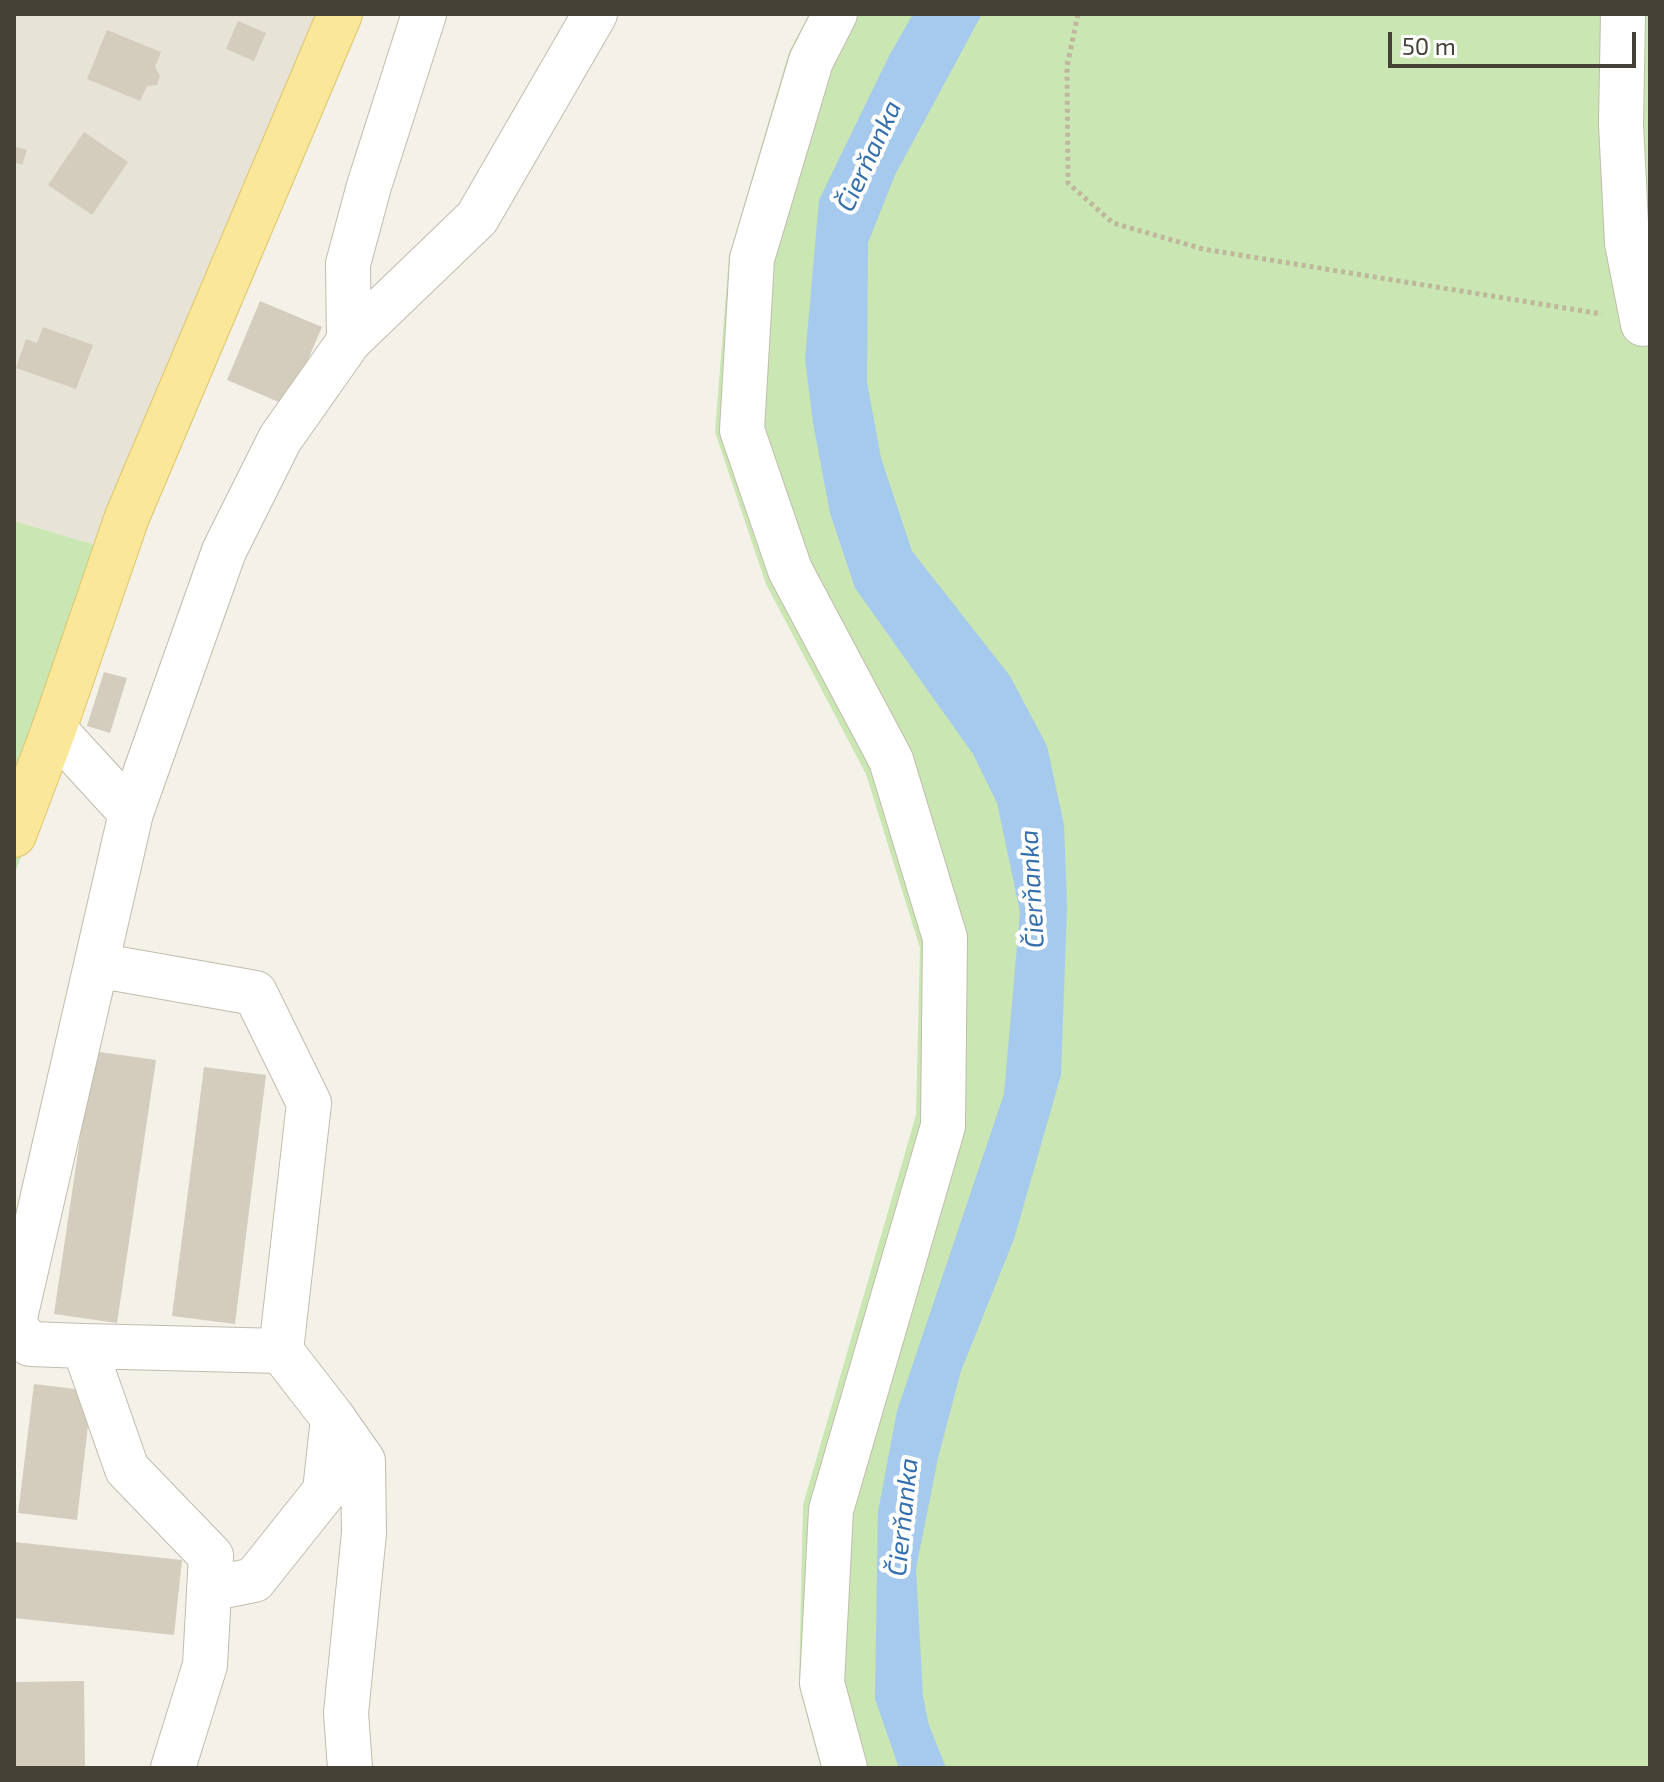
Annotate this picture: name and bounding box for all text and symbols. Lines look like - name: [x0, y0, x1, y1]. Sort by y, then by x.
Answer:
- scale bar: [1392, 16, 1640, 66]
- text: 50 m: [1402, 31, 1456, 60]
- water label: Čierňanka: [830, 96, 908, 216]
- water label: Čierňanka: [1013, 829, 1051, 949]
- water label: Čierňanka: [881, 1456, 925, 1578]

